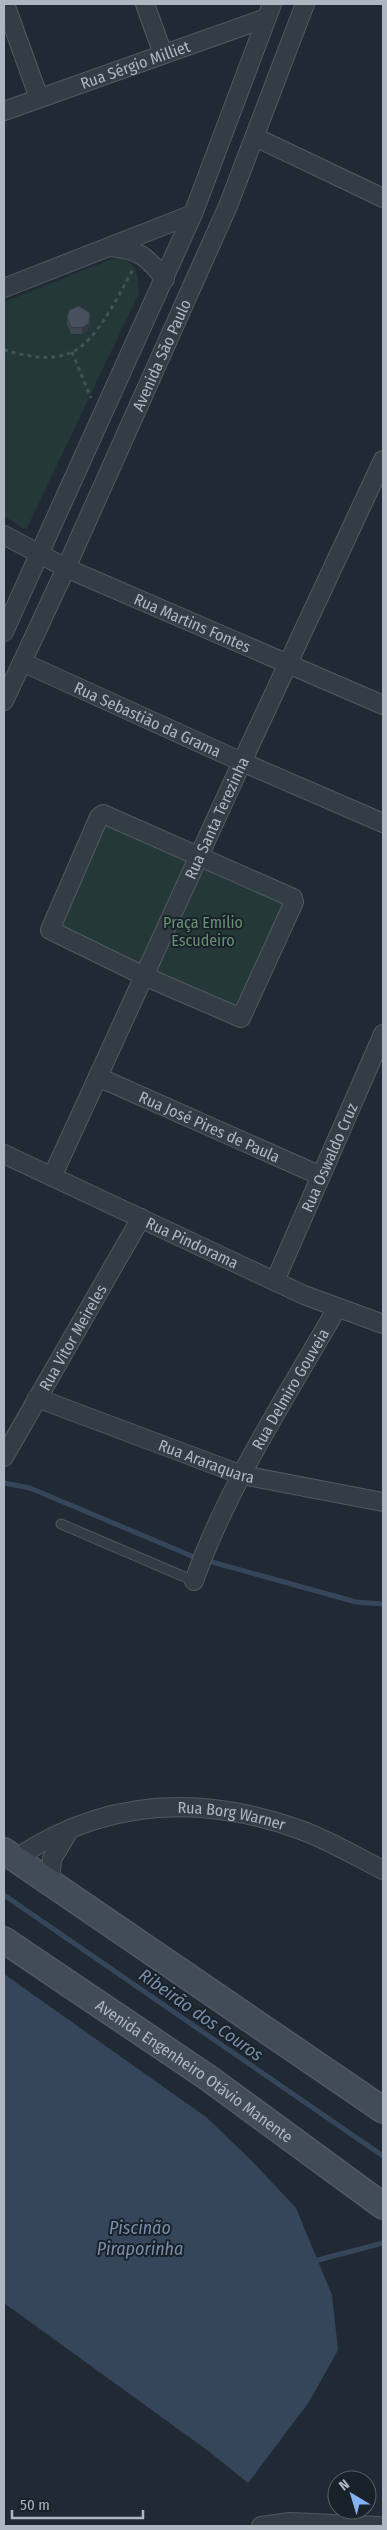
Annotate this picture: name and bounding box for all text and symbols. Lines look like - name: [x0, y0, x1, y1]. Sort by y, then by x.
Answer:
- street label: Rua Sérgio Milliet: [78, 36, 193, 93]
- street label: Avenida São Paulo: [128, 296, 195, 414]
- street label: Rua Martins Fontes: [131, 589, 254, 656]
- street label: Rua Sebastião da Grama: [71, 678, 224, 761]
- street label: Rua Santa Terezinha: [180, 754, 253, 882]
- park label: Praça Emílio Escudeiro: [163, 913, 243, 950]
- street label: Rua José Pires de Paula: [136, 1087, 283, 1166]
- street label: Rua Oswaldo Cruz: [297, 1100, 361, 1215]
- street label: Rua Pindorama: [143, 1213, 242, 1272]
- street label: Rua Vitor Meireles: [35, 1281, 111, 1394]
- street label: Rua Delmiro Gouveia: [247, 1325, 333, 1453]
- street label: Rua Araraquara: [156, 1435, 256, 1487]
- street label: Rua Borg Warner: [178, 1798, 288, 1834]
- water label: Ribeirão dos Couros: [135, 1964, 268, 2066]
- street label: Avenida Engenheiro Otávio Manente: [92, 1995, 297, 2146]
- water label: Piscinão Piraporinha: [97, 2217, 183, 2260]
- north arrow: [327, 2470, 377, 2520]
- text: N: [336, 2476, 353, 2494]
- scale bar: [12, 2488, 144, 2520]
- text: 50 m: [20, 2496, 50, 2514]

